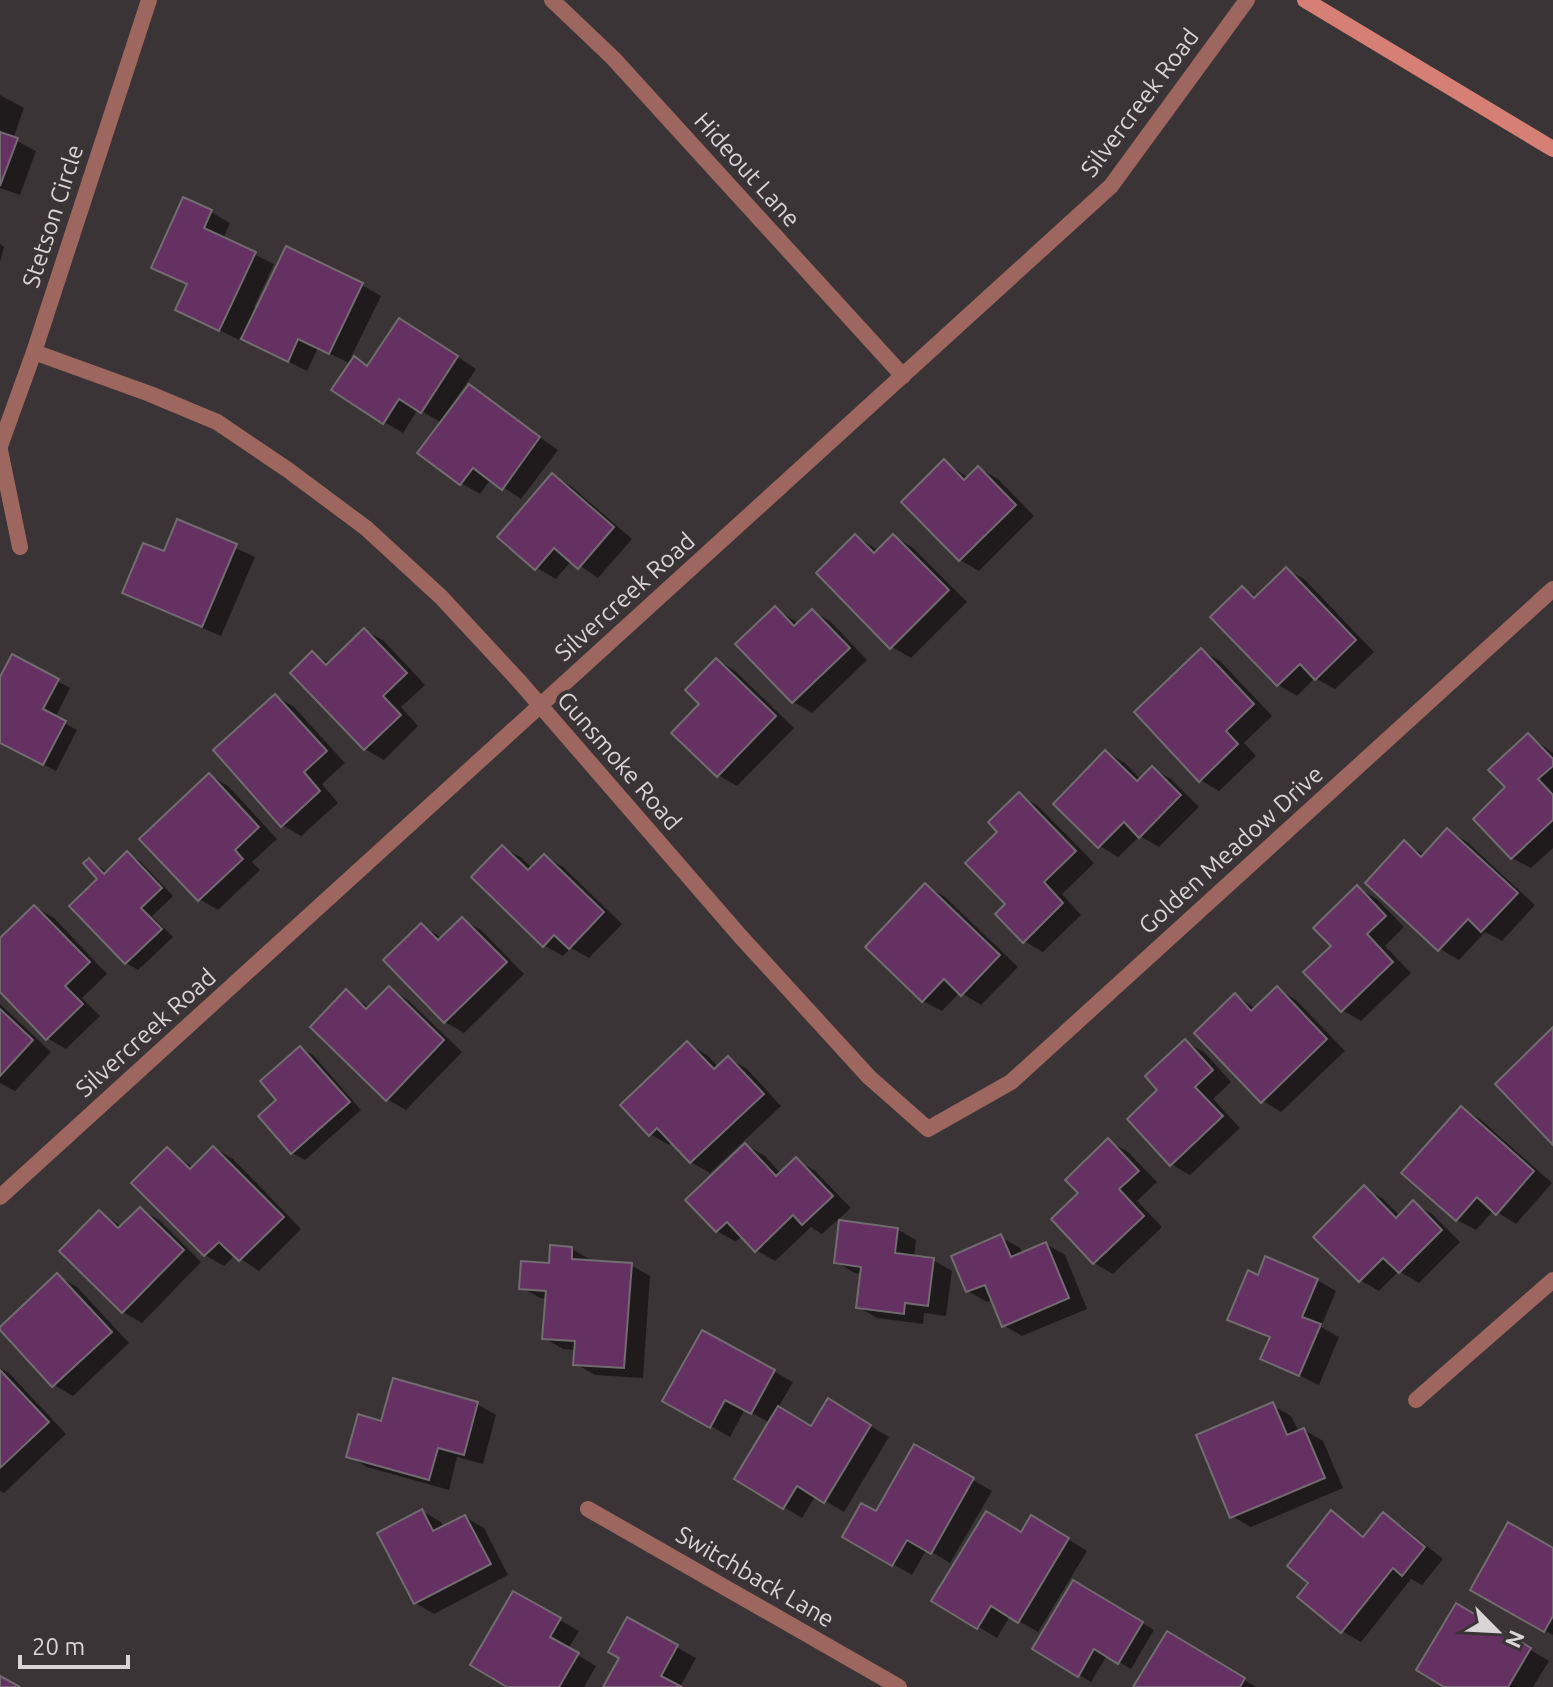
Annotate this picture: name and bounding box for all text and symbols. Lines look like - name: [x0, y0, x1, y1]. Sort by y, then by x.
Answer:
- street label: Silvercreek Road: [1075, 23, 1204, 182]
- street label: Hideout Lane: [689, 107, 806, 232]
- street label: Stetson Circle: [17, 141, 88, 291]
- street label: Silvercreek Road: [549, 527, 700, 666]
- street label: Gunsmoke Road: [552, 686, 687, 835]
- street label: Golden Meadow Drive: [1133, 760, 1328, 939]
- street label: Silvercreek Road: [70, 963, 221, 1102]
- street label: Switchback Lane: [671, 1520, 839, 1633]
- north arrow: [1457, 1591, 1537, 1671]
- scale bar: [20, 1619, 128, 1669]
- text: N: [1501, 1627, 1530, 1652]
- text: 20 m: [32, 1633, 85, 1660]

